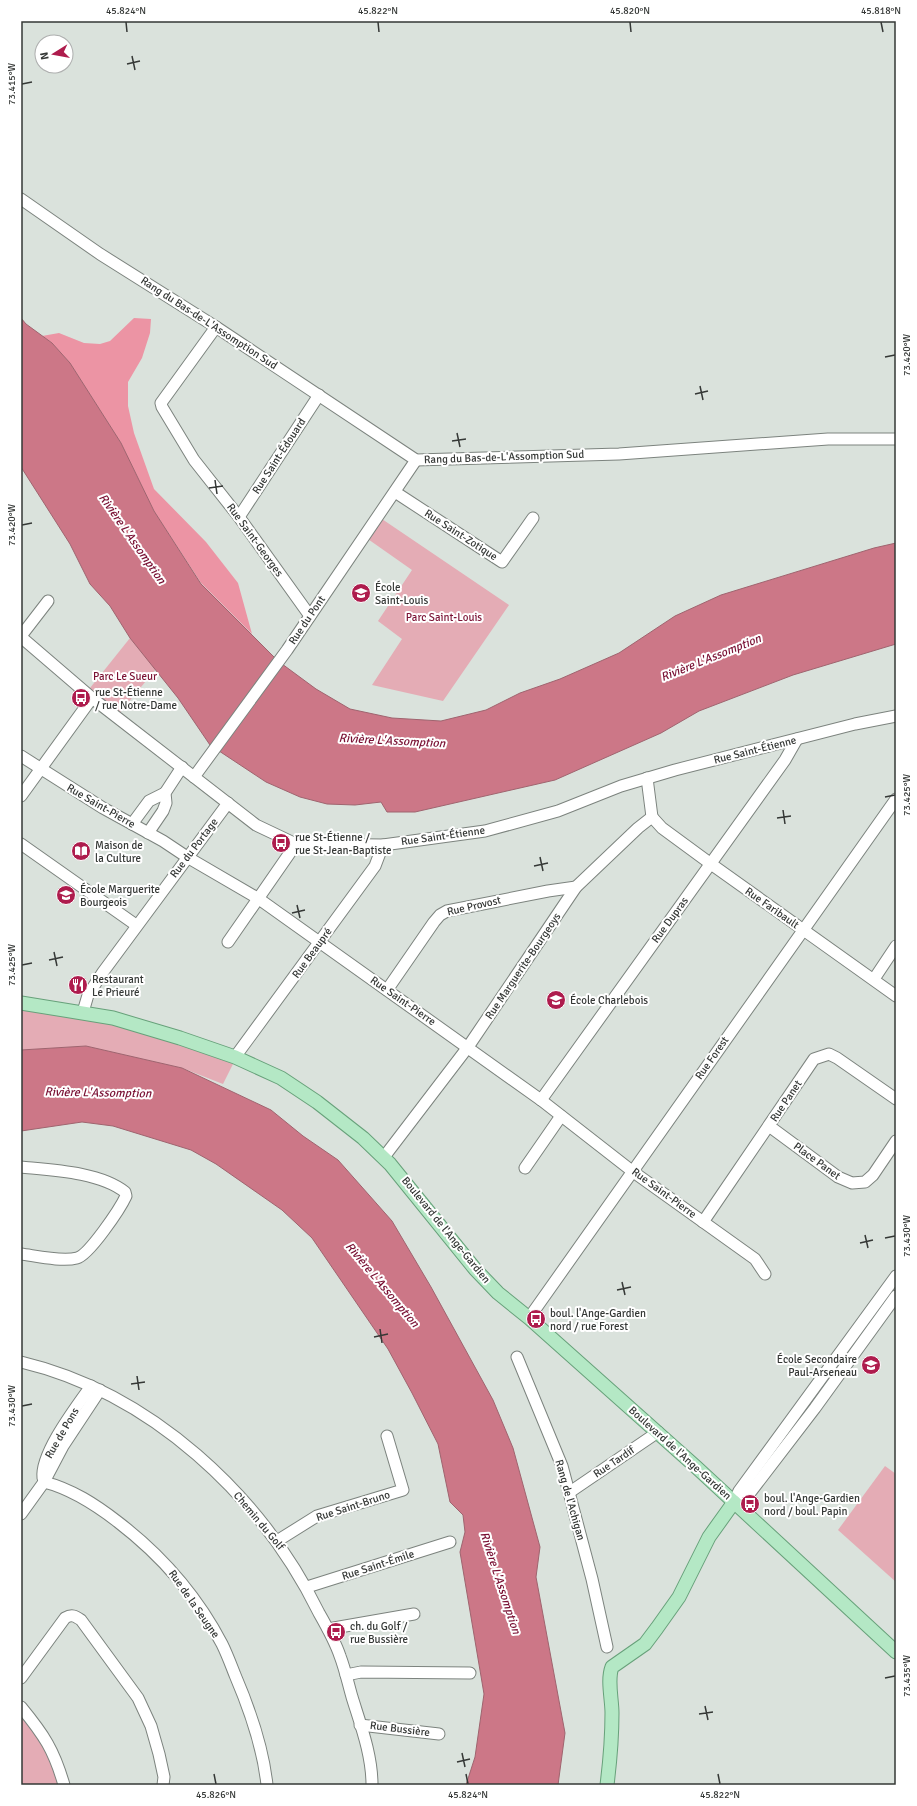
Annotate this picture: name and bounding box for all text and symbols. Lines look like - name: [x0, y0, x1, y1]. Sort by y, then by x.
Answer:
- text: 45.824°N: [106, 5, 146, 17]
- text: 45.822°N: [358, 5, 398, 17]
- text: 45.820°N: [610, 5, 650, 17]
- text: 45.818°N: [861, 5, 901, 17]
- north arrow: [34, 34, 74, 74]
- text: N: [38, 51, 52, 61]
- text: 73.415°W: [6, 63, 18, 105]
- street label: Rang du Bas-de-L'Assomption Sud: [138, 274, 280, 372]
- text: 73.420°W: [901, 334, 913, 376]
- street label: Rue Saint-Édouard: [249, 415, 308, 496]
- street label: Rang du Bas-de-L'Assomption Sud: [424, 448, 584, 466]
- water label: Rivière L'Assomption: [95, 491, 169, 587]
- street label: Rue Saint-Georges: [224, 501, 286, 579]
- text: 73.420°W: [6, 504, 18, 546]
- street label: Rue Saint-Zotique: [422, 507, 500, 563]
- place label: École Saint-Louis: [375, 580, 429, 607]
- school or university icon: École Saint-Louis: [350, 582, 372, 604]
- street label: Rue du Pont: [286, 593, 328, 647]
- park label: Parc Saint-Louis: [406, 611, 482, 624]
- water label: Rivière L'Assomption: [659, 631, 764, 685]
- park label: Parc Le Sueur: [93, 670, 157, 683]
- place label: rue St-Étienne / rue Notre-Dame: [95, 685, 177, 712]
- bus stop icon: rue St-Étienne / rue Notre-Dame: [70, 687, 92, 709]
- water label: Rivière L'Assomption: [338, 731, 446, 751]
- street label: Rue Saint-Étienne: [712, 732, 798, 767]
- text: 73.425°W: [901, 774, 913, 816]
- street label: Rue Saint-Pierre: [64, 781, 138, 831]
- street label: Rue du Portage: [167, 816, 221, 880]
- street label: Rue Saint-Étienne: [400, 823, 486, 848]
- place label: rue St-Étienne / rue St-Jean-Baptiste: [295, 830, 391, 857]
- bus stop icon: rue St-Étienne / rue St-Jean-Baptiste: [270, 832, 292, 854]
- place label: Maison de la Culture: [95, 839, 143, 865]
- library icon: Maison de la Culture: [70, 840, 92, 862]
- place label: École Marguerite Bourgeois: [80, 882, 160, 909]
- school or university icon: École Marguerite Bourgeois: [55, 884, 77, 906]
- street label: Rue Faribault: [743, 885, 802, 931]
- street label: Rue Provost: [446, 893, 502, 919]
- street label: Rue Dupras: [649, 894, 691, 946]
- street label: Rue Marguerite-Bourgeoys: [483, 910, 564, 1022]
- street label: Rue Beaupré: [289, 925, 335, 981]
- text: 73.425°W: [6, 944, 18, 986]
- place label: Restaurant Le Prieuré: [92, 973, 144, 999]
- restaurant icon: Restaurant Le Prieuré: [67, 974, 89, 996]
- street label: Rue Saint-Pierre: [368, 974, 438, 1028]
- school or university icon: École Charlebois: [545, 989, 567, 1011]
- place label: École Charlebois: [570, 993, 648, 1007]
- street label: Rue Forest: [692, 1034, 732, 1082]
- street label: Rue Panet: [767, 1078, 805, 1124]
- water label: Rivière L'Assomption: [45, 1085, 152, 1101]
- street label: Place Panet: [791, 1140, 843, 1183]
- street label: Rue Saint-Pierre: [629, 1165, 699, 1221]
- street label: Boulevard de l'Ange-Gardien: [399, 1174, 493, 1286]
- text: 73.430°W: [901, 1215, 913, 1257]
- water label: Rivière L'Assomption: [342, 1239, 422, 1331]
- place label: boul. l'Ange-Gardien nord / rue Forest: [550, 1307, 646, 1333]
- bus stop icon: boul. l'Ange-Gardien nord / rue Forest: [525, 1308, 547, 1330]
- place label: École Secondaire Paul-Arseneau: [777, 1352, 857, 1379]
- school or university icon: École Secondaire Paul-Arseneau: [860, 1354, 882, 1376]
- text: 73.430°W: [6, 1385, 18, 1427]
- street label: Boulevard de l'Ange-Gardien: [626, 1404, 734, 1502]
- street label: Rue de Pons: [42, 1405, 82, 1461]
- street label: Rue Tardif: [591, 1443, 638, 1480]
- street label: Rang de l'Achigan: [552, 1458, 588, 1542]
- street label: Rue Saint-Bruno: [314, 1488, 392, 1524]
- street label: Chemin du Golf: [231, 1489, 288, 1554]
- place label: boul. l'Ange-Gardien nord / boul. Papin: [764, 1492, 860, 1518]
- bus stop icon: boul. l'Ange-Gardien nord / boul. Papin: [739, 1493, 761, 1515]
- water label: Rivière L'Assomption: [476, 1530, 524, 1636]
- street label: Rue Saint-Émile: [340, 1546, 416, 1583]
- street label: Rue de la Seugne: [166, 1567, 222, 1641]
- place label: ch. du Golf / rue Bussière: [350, 1620, 408, 1646]
- bus stop icon: ch. du Golf / rue Bussière: [325, 1621, 347, 1643]
- text: 73.435°W: [901, 1655, 913, 1697]
- street label: Rue Bussière: [369, 1719, 431, 1739]
- text: 45.826°N: [196, 1789, 236, 1801]
- text: 45.824°N: [448, 1789, 488, 1801]
- text: 45.822°N: [700, 1789, 740, 1801]

